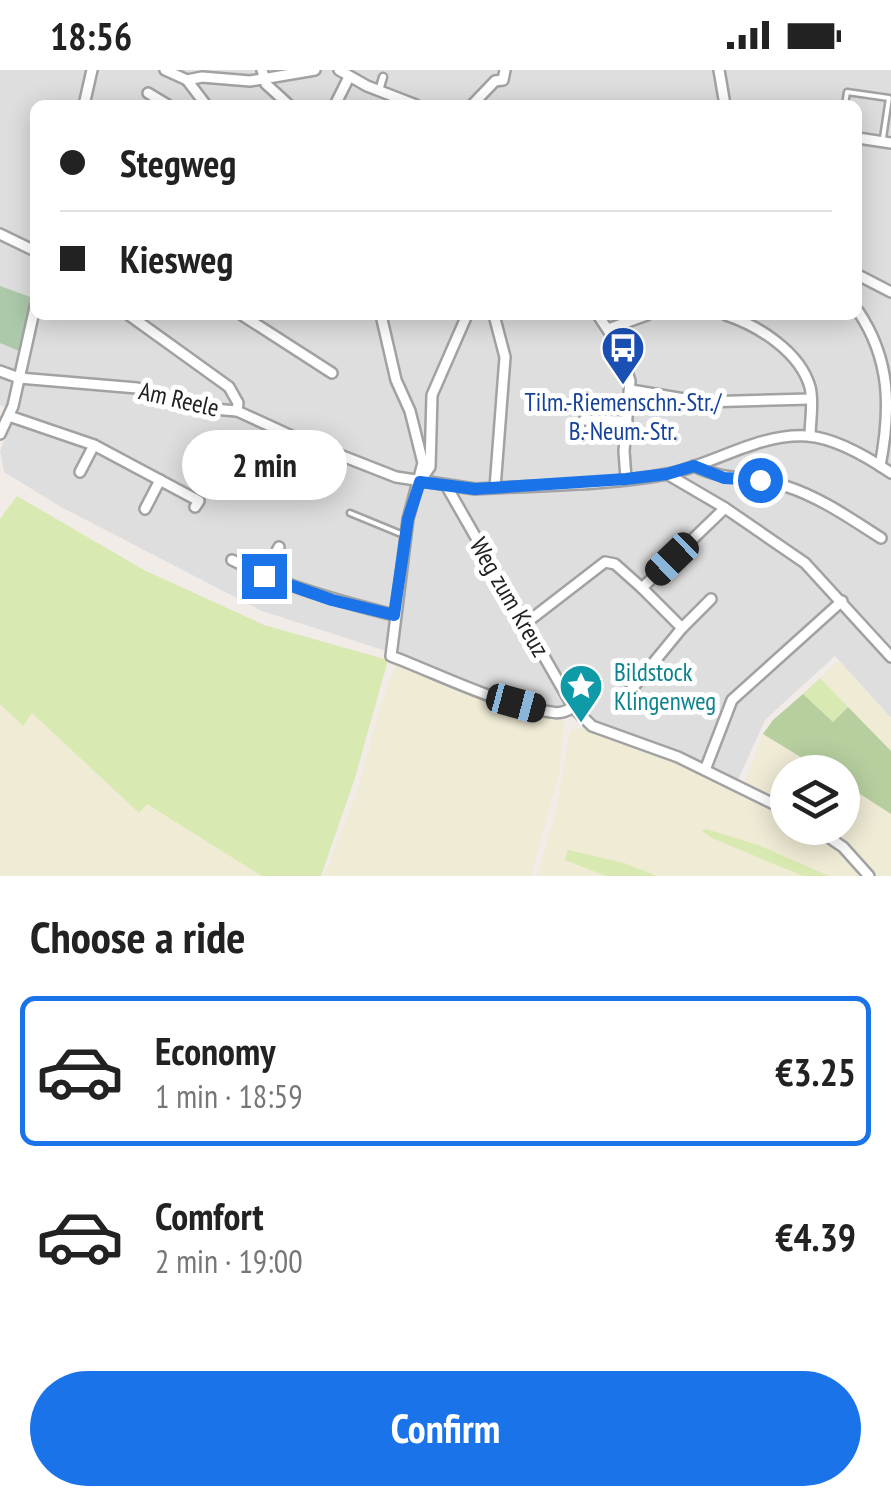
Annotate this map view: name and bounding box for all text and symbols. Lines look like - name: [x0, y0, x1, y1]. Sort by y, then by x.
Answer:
- text: 18:56: [50, 11, 132, 60]
- text: Stegweg: [120, 138, 236, 187]
- text: Kiesweg: [120, 234, 233, 283]
- bus stop icon: Tilm.-Riemenschn.-Str./ B.-Neum.-Str.: [600, 325, 646, 386]
- street label: Am Reele: [136, 374, 222, 424]
- place label: Tilm.-Riemenschn.-Str./ B.-Neum.-Str.: [525, 386, 723, 447]
- callout: 2 min: [182, 431, 346, 501]
- text: 2 min: [232, 444, 297, 486]
- route start: [738, 458, 783, 503]
- car: [640, 527, 704, 591]
- street label: Weg zum Kreuz: [463, 532, 557, 662]
- route end: [242, 554, 287, 599]
- place label: Bildstock Klingenweg: [614, 656, 716, 717]
- place icon: Bildstock Klingenweg: [558, 663, 604, 724]
- car: [483, 681, 549, 725]
- map controls: [770, 755, 860, 845]
- button: layers: [770, 755, 860, 845]
- text: Choose a ride: [30, 907, 245, 965]
- icon: car: [35, 1026, 125, 1116]
- text: Economy: [155, 1026, 275, 1075]
- text: €3.25: [775, 1047, 856, 1096]
- text: 1 min · 18:59: [155, 1075, 303, 1117]
- icon: car: [35, 1191, 125, 1281]
- text: Comfort: [155, 1191, 264, 1240]
- text: €4.39: [775, 1212, 856, 1261]
- text: 2 min · 19:00: [155, 1240, 303, 1282]
- button: Confirm: [30, 1371, 861, 1486]

